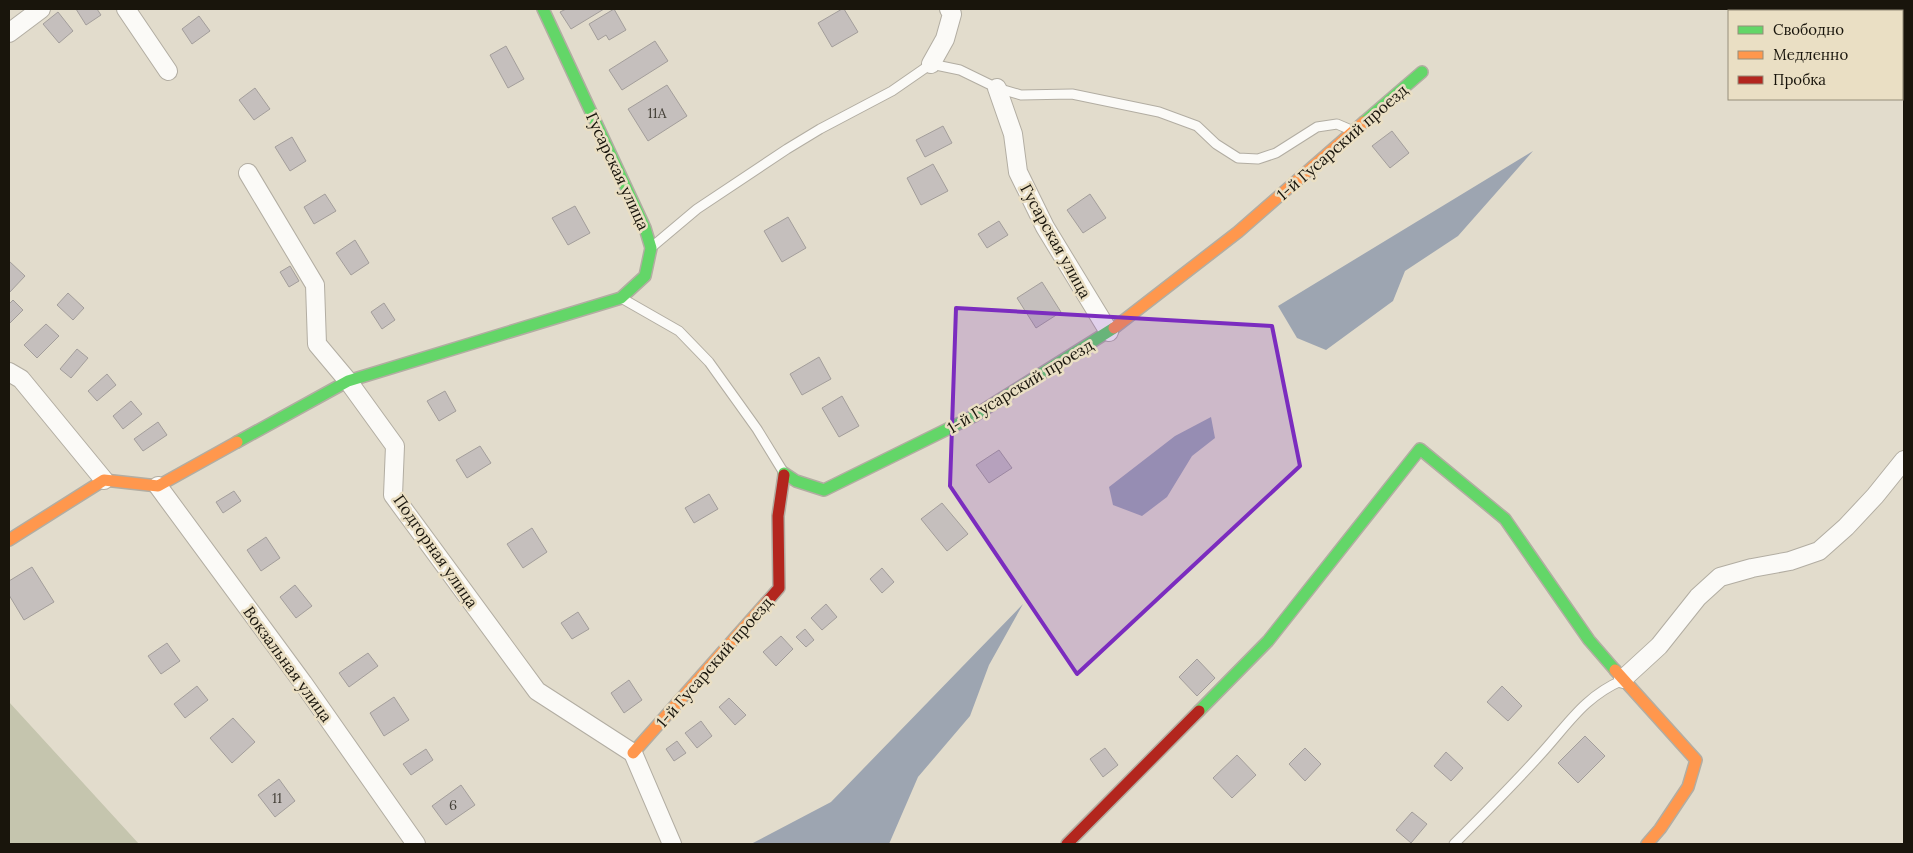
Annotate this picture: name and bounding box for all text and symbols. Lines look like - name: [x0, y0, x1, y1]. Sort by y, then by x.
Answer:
- legend: [1728, 10, 1903, 100]
- text: Свободно: [1773, 20, 1844, 39]
- text: Медленно: [1773, 45, 1848, 64]
- text: Пробка: [1773, 70, 1826, 89]
- street label: 1-й Гусарский проезд: [1273, 79, 1412, 204]
- house number: 11А: [647, 104, 667, 122]
- street label: Гусарская улица: [582, 109, 654, 233]
- street label: Гусарская улица: [1016, 180, 1096, 302]
- street label: 1-й Гусарский проезд: [943, 334, 1097, 437]
- street label: Подгорная улица: [389, 491, 483, 611]
- street label: 1-й Гусарский проезд: [652, 592, 777, 731]
- street label: Вокзальная улица: [239, 602, 337, 726]
- house number: 11: [272, 789, 282, 807]
- house number: 6: [449, 796, 457, 814]

